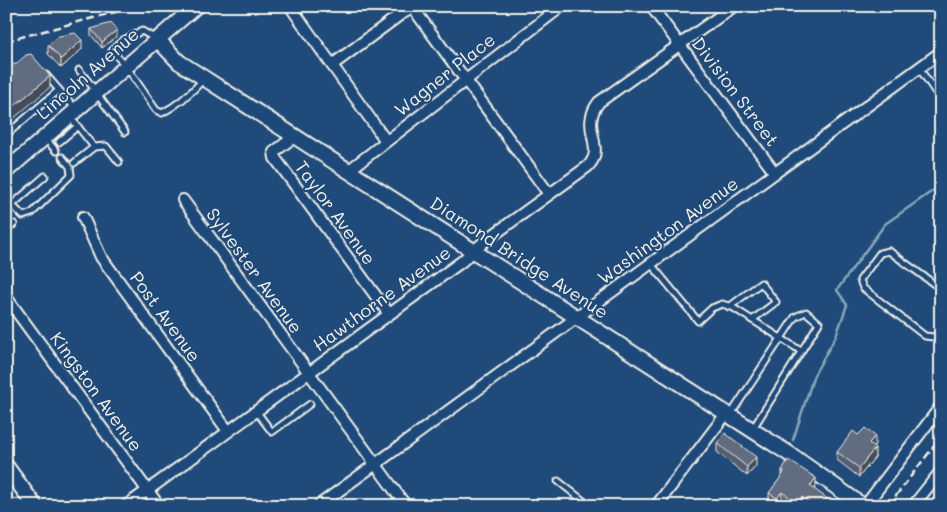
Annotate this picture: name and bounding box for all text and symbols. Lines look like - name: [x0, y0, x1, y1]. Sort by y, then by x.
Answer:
- street label: Lincoln Avenue: [31, 22, 144, 125]
- street label: Wagner Place: [389, 27, 500, 121]
- street label: Division Street: [687, 32, 785, 151]
- street label: Taylor Avenue: [290, 156, 382, 269]
- street label: Washington Avenue: [592, 171, 743, 289]
- street label: Diamond Bridge Avenue: [426, 190, 613, 324]
- street label: Sylvester Avenue: [201, 203, 308, 338]
- street label: Hawthorne Avenue: [308, 240, 455, 356]
- street label: Post Avenue: [125, 266, 207, 367]
- street label: Kingston Avenue: [45, 327, 148, 456]

